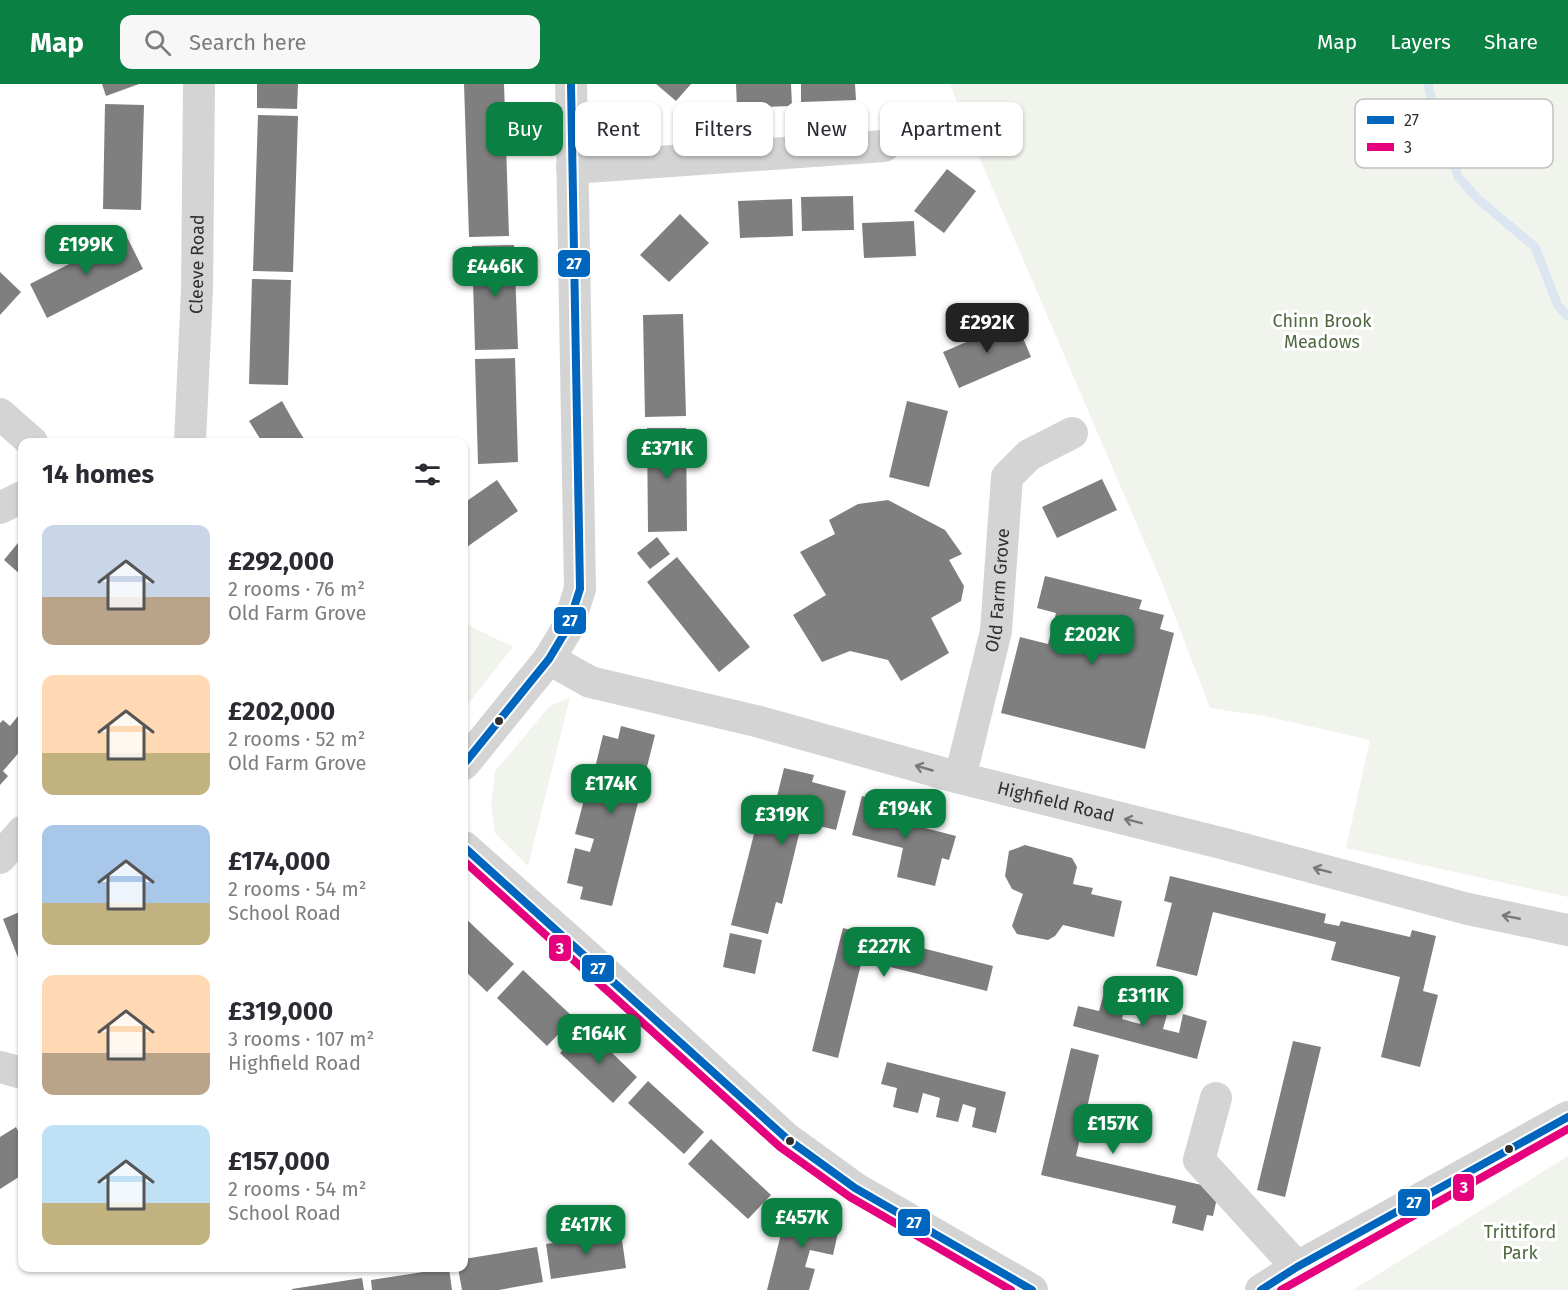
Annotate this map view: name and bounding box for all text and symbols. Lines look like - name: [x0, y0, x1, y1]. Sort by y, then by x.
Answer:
- search box: [120, 15, 540, 69]
- text: Map: [30, 26, 84, 59]
- icon: search: [141, 26, 174, 59]
- text: Search here: [189, 29, 307, 56]
- text: Map: [1317, 29, 1357, 55]
- text: Layers: [1390, 29, 1451, 55]
- text: Share: [1484, 29, 1538, 55]
- legend: [1355, 99, 1553, 168]
- chip: Buy: [486, 102, 563, 156]
- chip: Rent: [575, 102, 661, 156]
- chip: Filters: [673, 102, 773, 156]
- chip: New: [785, 102, 868, 156]
- chip: Apartment: [880, 102, 1023, 156]
- text: 27: [1404, 111, 1419, 130]
- text: 3: [1404, 138, 1412, 157]
- street label: Cleeve Road: [185, 214, 209, 314]
- pin: £199K: [44, 225, 128, 276]
- text: £199K: [59, 232, 113, 256]
- pin: £446K: [453, 247, 537, 298]
- line badge: 27: [557, 249, 591, 278]
- text: £446K: [467, 254, 523, 278]
- text: 27: [566, 254, 582, 273]
- pin: £292K: [945, 303, 1029, 354]
- text: £292K: [960, 310, 1014, 334]
- park label: Chinn Brook Meadows: [1273, 310, 1372, 353]
- pin: £371K: [625, 429, 709, 480]
- text: £371K: [641, 436, 693, 460]
- icon: filters: [411, 458, 444, 491]
- text: 14 homes: [42, 459, 154, 490]
- street label: Old Farm Grove: [980, 527, 1014, 655]
- text: £292,000: [228, 546, 334, 577]
- icon: home: [90, 549, 162, 621]
- text: 2 rooms · 76 m²: [228, 577, 365, 601]
- text: Old Farm Grove: [228, 601, 367, 625]
- line badge: 27: [553, 606, 587, 635]
- text: 27: [562, 611, 578, 630]
- pin: £202K: [1050, 615, 1134, 666]
- text: £202K: [1064, 622, 1120, 646]
- text: £202,000: [228, 696, 335, 727]
- icon: home: [90, 699, 162, 771]
- unlabelled marker: [493, 715, 505, 727]
- text: 2 rooms · 52 m²: [228, 727, 366, 751]
- text: Old Farm Grove: [228, 751, 367, 775]
- one-way arrow: [914, 762, 933, 773]
- pin: £174K: [569, 764, 653, 815]
- text: £174K: [585, 771, 637, 795]
- street label: Highfield Road: [995, 777, 1116, 827]
- pin: £194K: [863, 789, 947, 840]
- pin: £319K: [740, 795, 824, 846]
- text: £194K: [878, 796, 932, 820]
- text: £319K: [755, 802, 809, 826]
- one-way arrow: [1124, 815, 1143, 827]
- text: £174,000: [228, 846, 330, 877]
- icon: home: [90, 849, 162, 921]
- one-way arrow: [1313, 863, 1332, 875]
- text: 2 rooms · 54 m²: [228, 877, 367, 901]
- text: School Road: [228, 901, 341, 925]
- one-way arrow: [1502, 911, 1521, 922]
- pin: £227K: [842, 927, 926, 978]
- line badge: 3: [548, 934, 572, 962]
- text: £227K: [857, 934, 911, 958]
- text: 3: [555, 939, 564, 958]
- line badge: 27: [581, 954, 615, 983]
- text: 27: [590, 959, 606, 978]
- pin: £311K: [1101, 976, 1185, 1027]
- text: £311K: [1117, 983, 1169, 1007]
- text: £319,000: [228, 996, 333, 1027]
- icon: home: [90, 999, 162, 1071]
- pin: £164K: [557, 1014, 641, 1065]
- text: £164K: [572, 1021, 626, 1045]
- text: 3 rooms · 107 m²: [228, 1027, 374, 1051]
- text: Highfield Road: [228, 1051, 361, 1075]
- pin: £157K: [1071, 1104, 1155, 1155]
- text: £157K: [1087, 1111, 1139, 1135]
- unlabelled marker: [784, 1135, 796, 1147]
- unlabelled marker: [1503, 1143, 1515, 1155]
- text: £157,000: [228, 1146, 330, 1177]
- icon: home: [90, 1149, 162, 1221]
- line badge: 3: [1452, 1173, 1475, 1202]
- text: 2 rooms · 54 m²: [228, 1177, 367, 1201]
- text: 3: [1459, 1178, 1468, 1197]
- line badge: 27: [1397, 1188, 1431, 1217]
- text: 27: [1406, 1193, 1422, 1212]
- pin: £457K: [760, 1198, 844, 1249]
- text: School Road: [228, 1201, 341, 1225]
- pin: £417K: [544, 1205, 628, 1256]
- text: £457K: [775, 1205, 829, 1229]
- line badge: 27: [897, 1208, 931, 1237]
- text: £417K: [560, 1212, 612, 1236]
- text: 27: [906, 1213, 922, 1232]
- park label: Trittiford Park: [1484, 1221, 1556, 1264]

